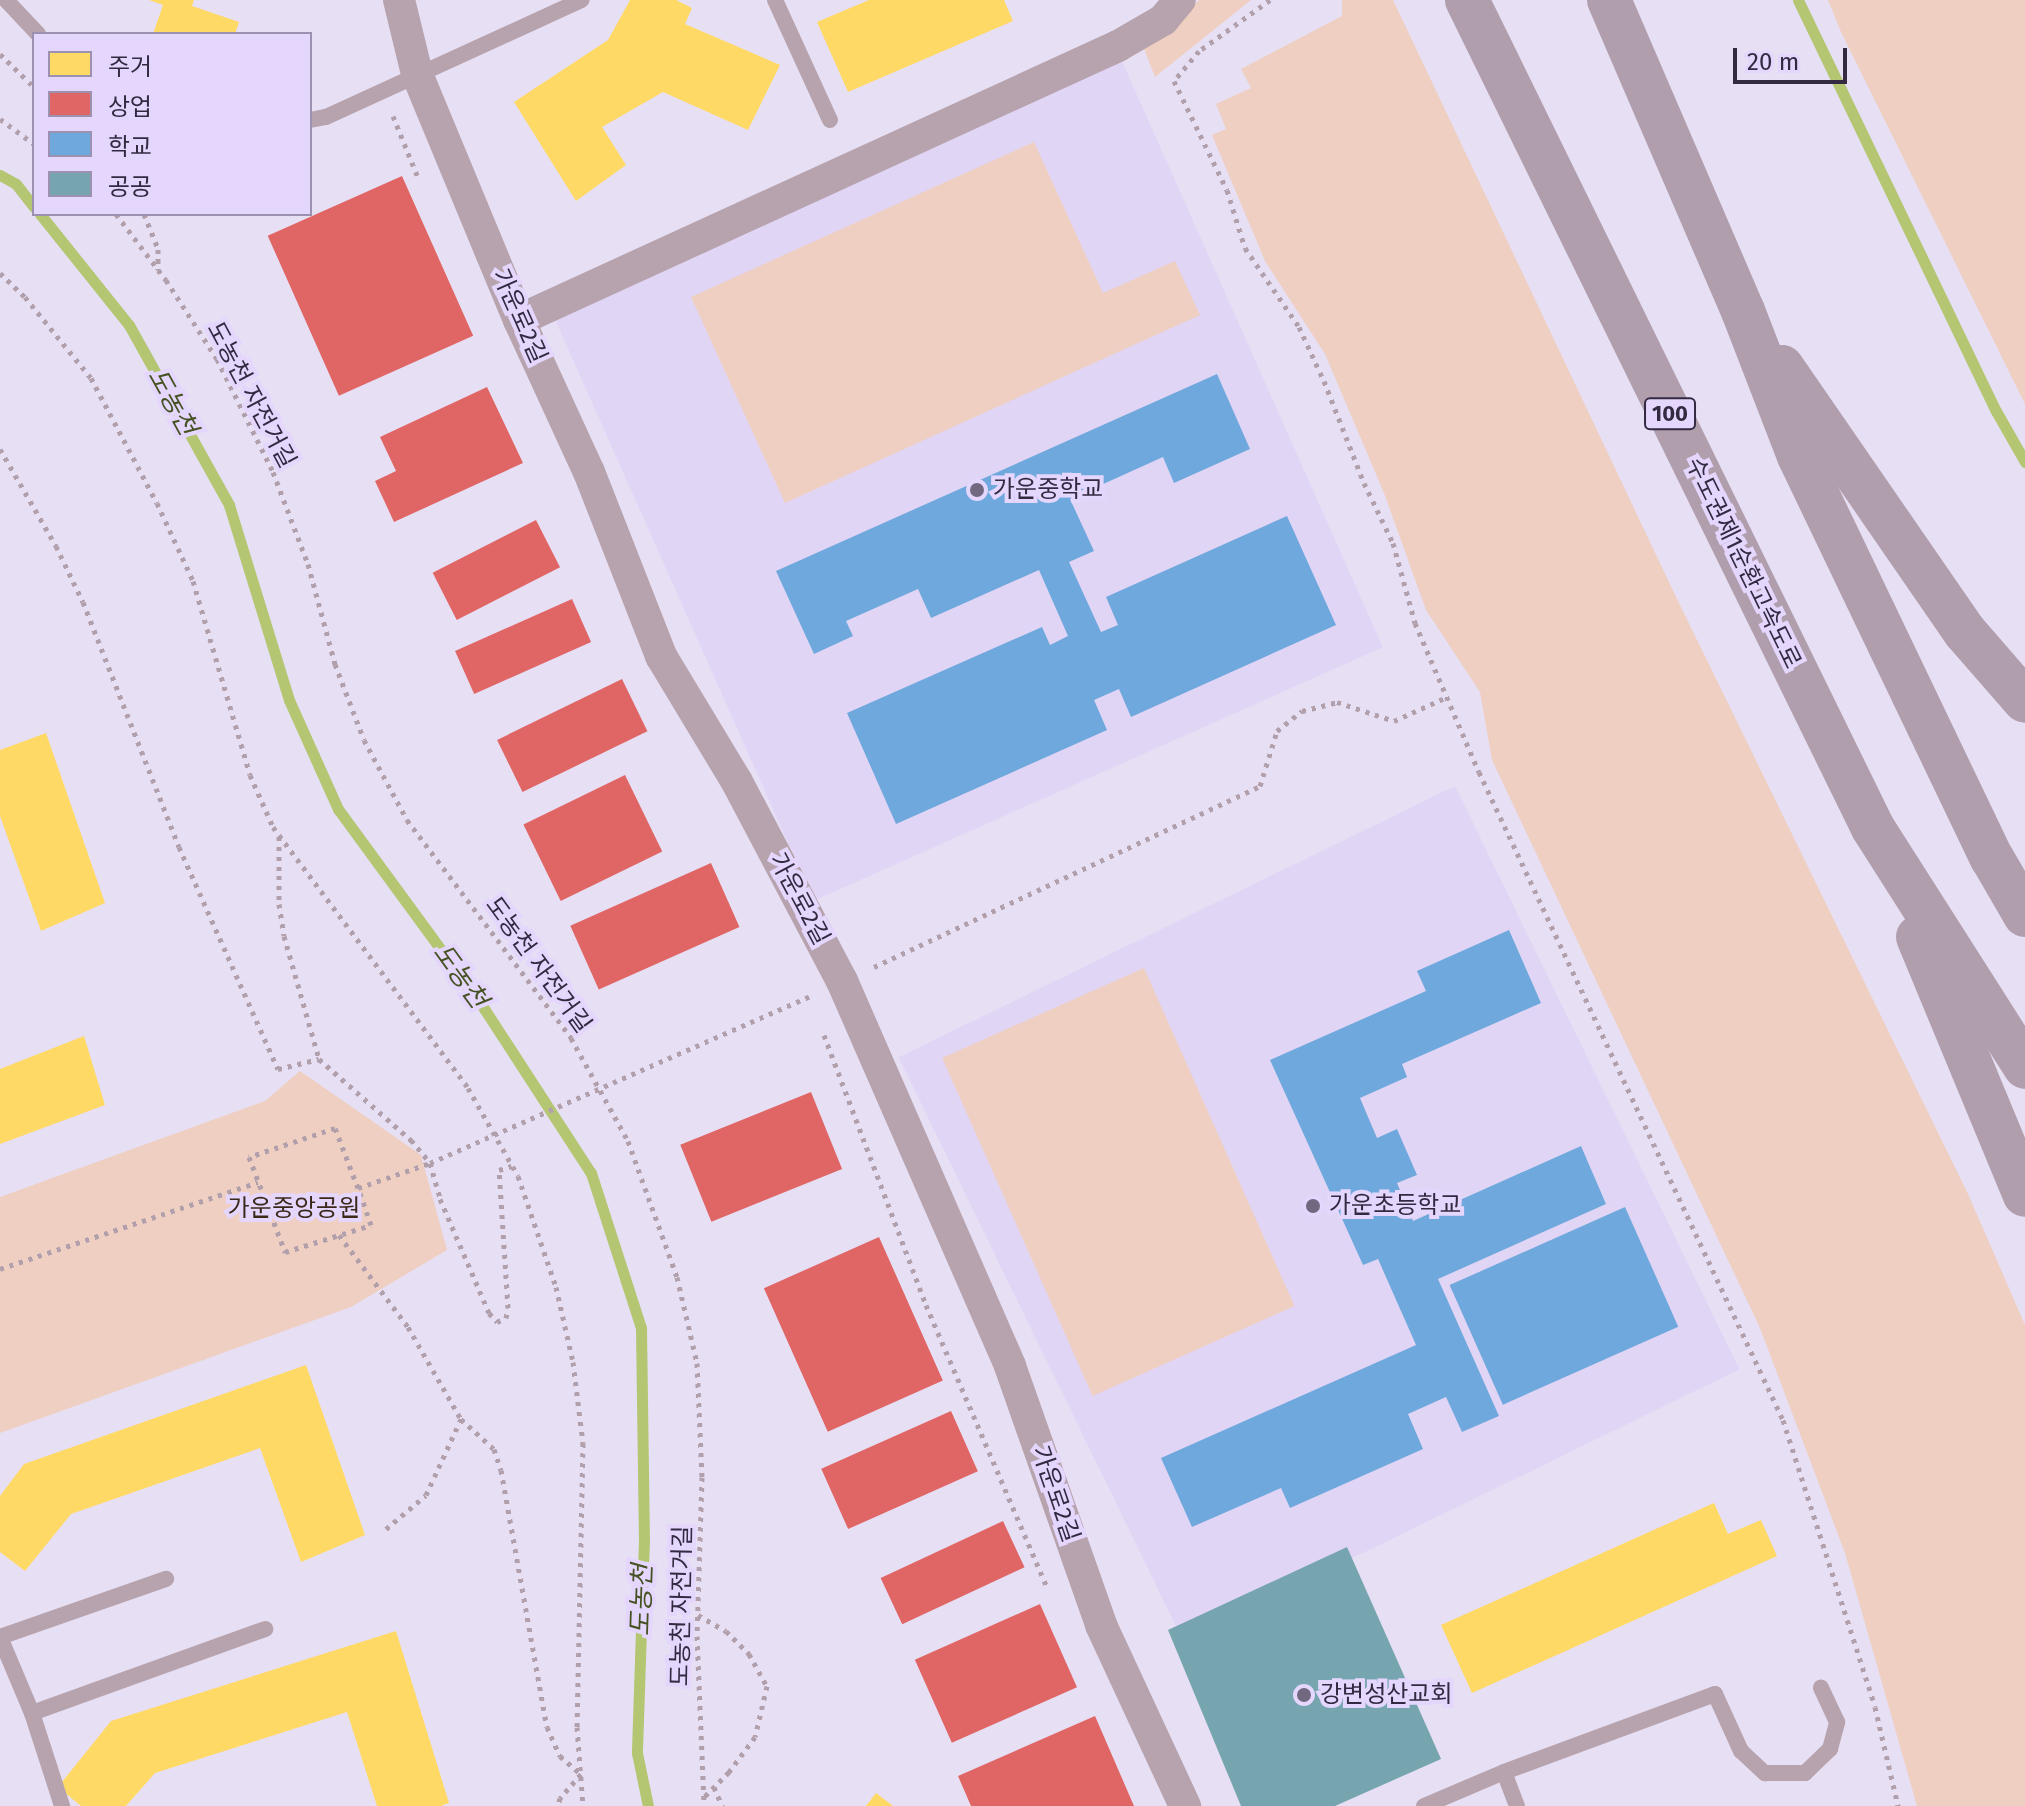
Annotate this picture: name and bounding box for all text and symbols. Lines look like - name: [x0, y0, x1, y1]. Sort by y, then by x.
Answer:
- legend: [32, 32, 312, 216]
- scale bar: [1737, 32, 1851, 82]
- text: 20 m: [1747, 48, 1799, 76]
- text: 주거: [108, 53, 152, 81]
- text: 상업: [108, 93, 152, 121]
- text: 학교: [108, 133, 152, 161]
- text: 공공: [108, 173, 152, 201]
- street label: 가운로2길: [485, 264, 553, 368]
- street label: 도농천 자전거길: [201, 317, 301, 473]
- water label: 도농천: [141, 363, 203, 441]
- road number: 100: [1644, 396, 1696, 432]
- street label: 수도권제1순환고속도로: [1679, 453, 1807, 673]
- place label: 가운중학교: [993, 476, 1103, 504]
- marker: 가운중학교: [968, 481, 986, 499]
- street label: 가운로2길: [763, 848, 835, 950]
- street label: 도농천 자전거길: [479, 891, 597, 1039]
- water label: 도농천: [426, 938, 494, 1014]
- place label: 가운초등학교: [1329, 1192, 1461, 1220]
- park label: 가운중앙공원: [228, 1195, 360, 1223]
- marker: 가운초등학교: [1304, 1197, 1322, 1215]
- street label: 가운로2길: [1025, 1442, 1085, 1546]
- street label: 도농천 자전거길: [666, 1525, 698, 1687]
- water label: 도농천: [625, 1564, 659, 1636]
- place label: 강변성산교회: [1320, 1681, 1452, 1709]
- marker: 강변성산교회: [1295, 1686, 1313, 1704]

